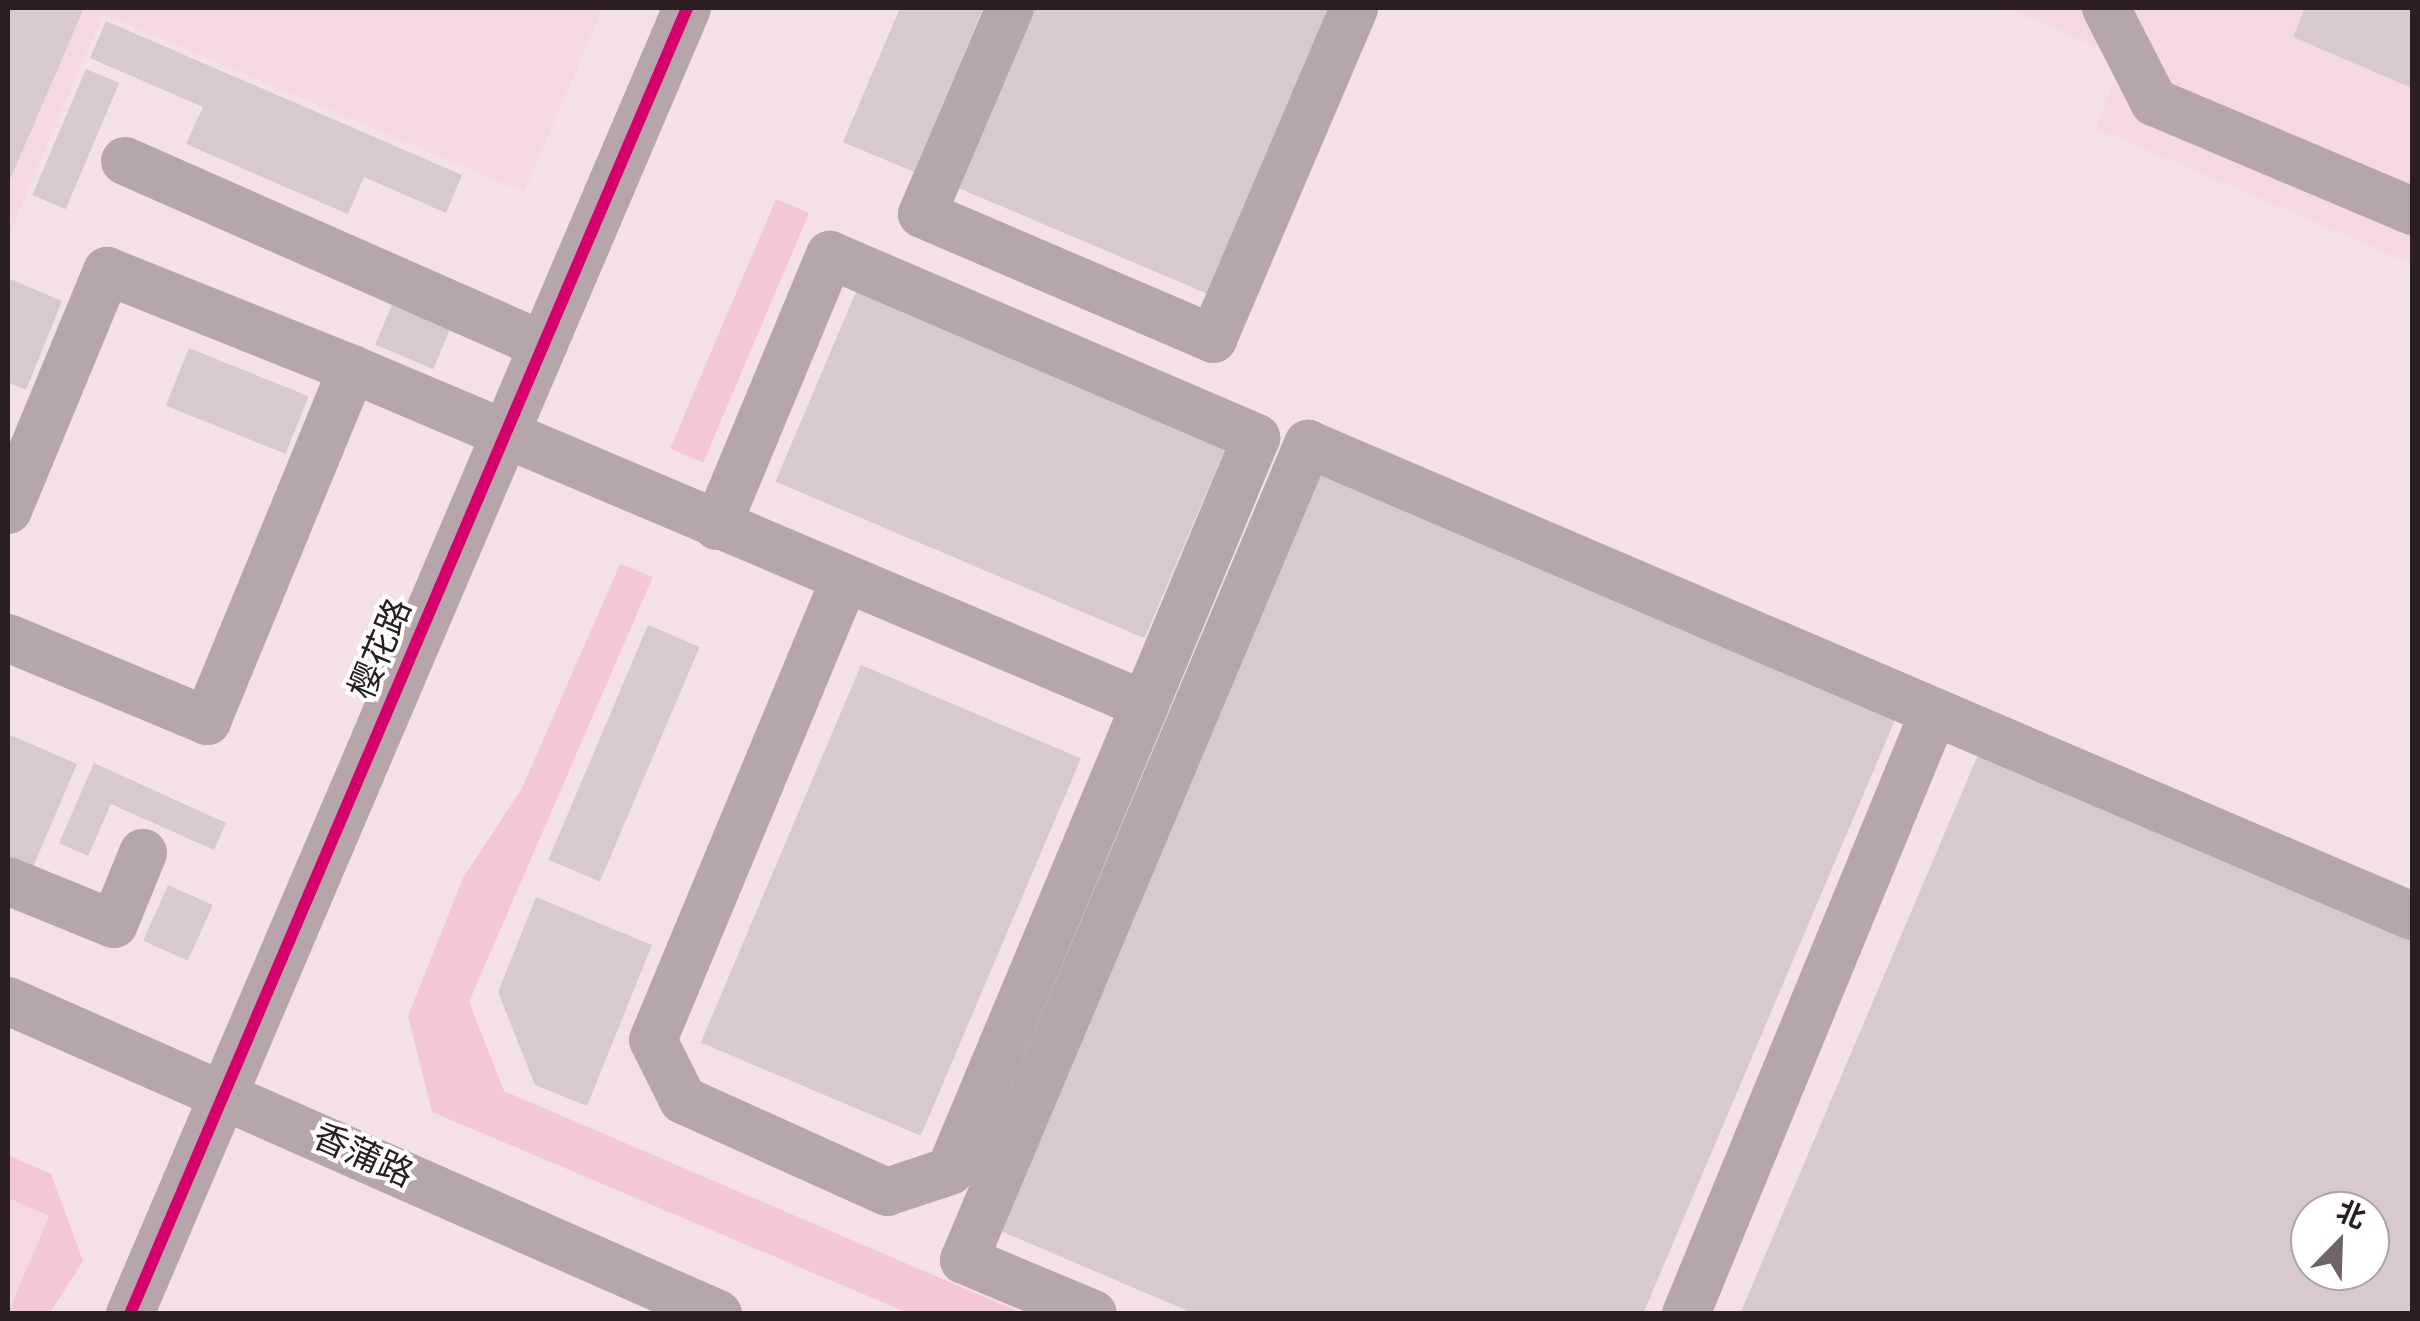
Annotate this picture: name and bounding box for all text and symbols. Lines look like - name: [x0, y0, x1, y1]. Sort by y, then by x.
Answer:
- street label: 樱花路: [341, 592, 421, 706]
- street label: 香蒲路: [306, 1115, 420, 1197]
- north arrow: [2290, 1191, 2390, 1291]
- text: 北: [2331, 1194, 2370, 1236]

